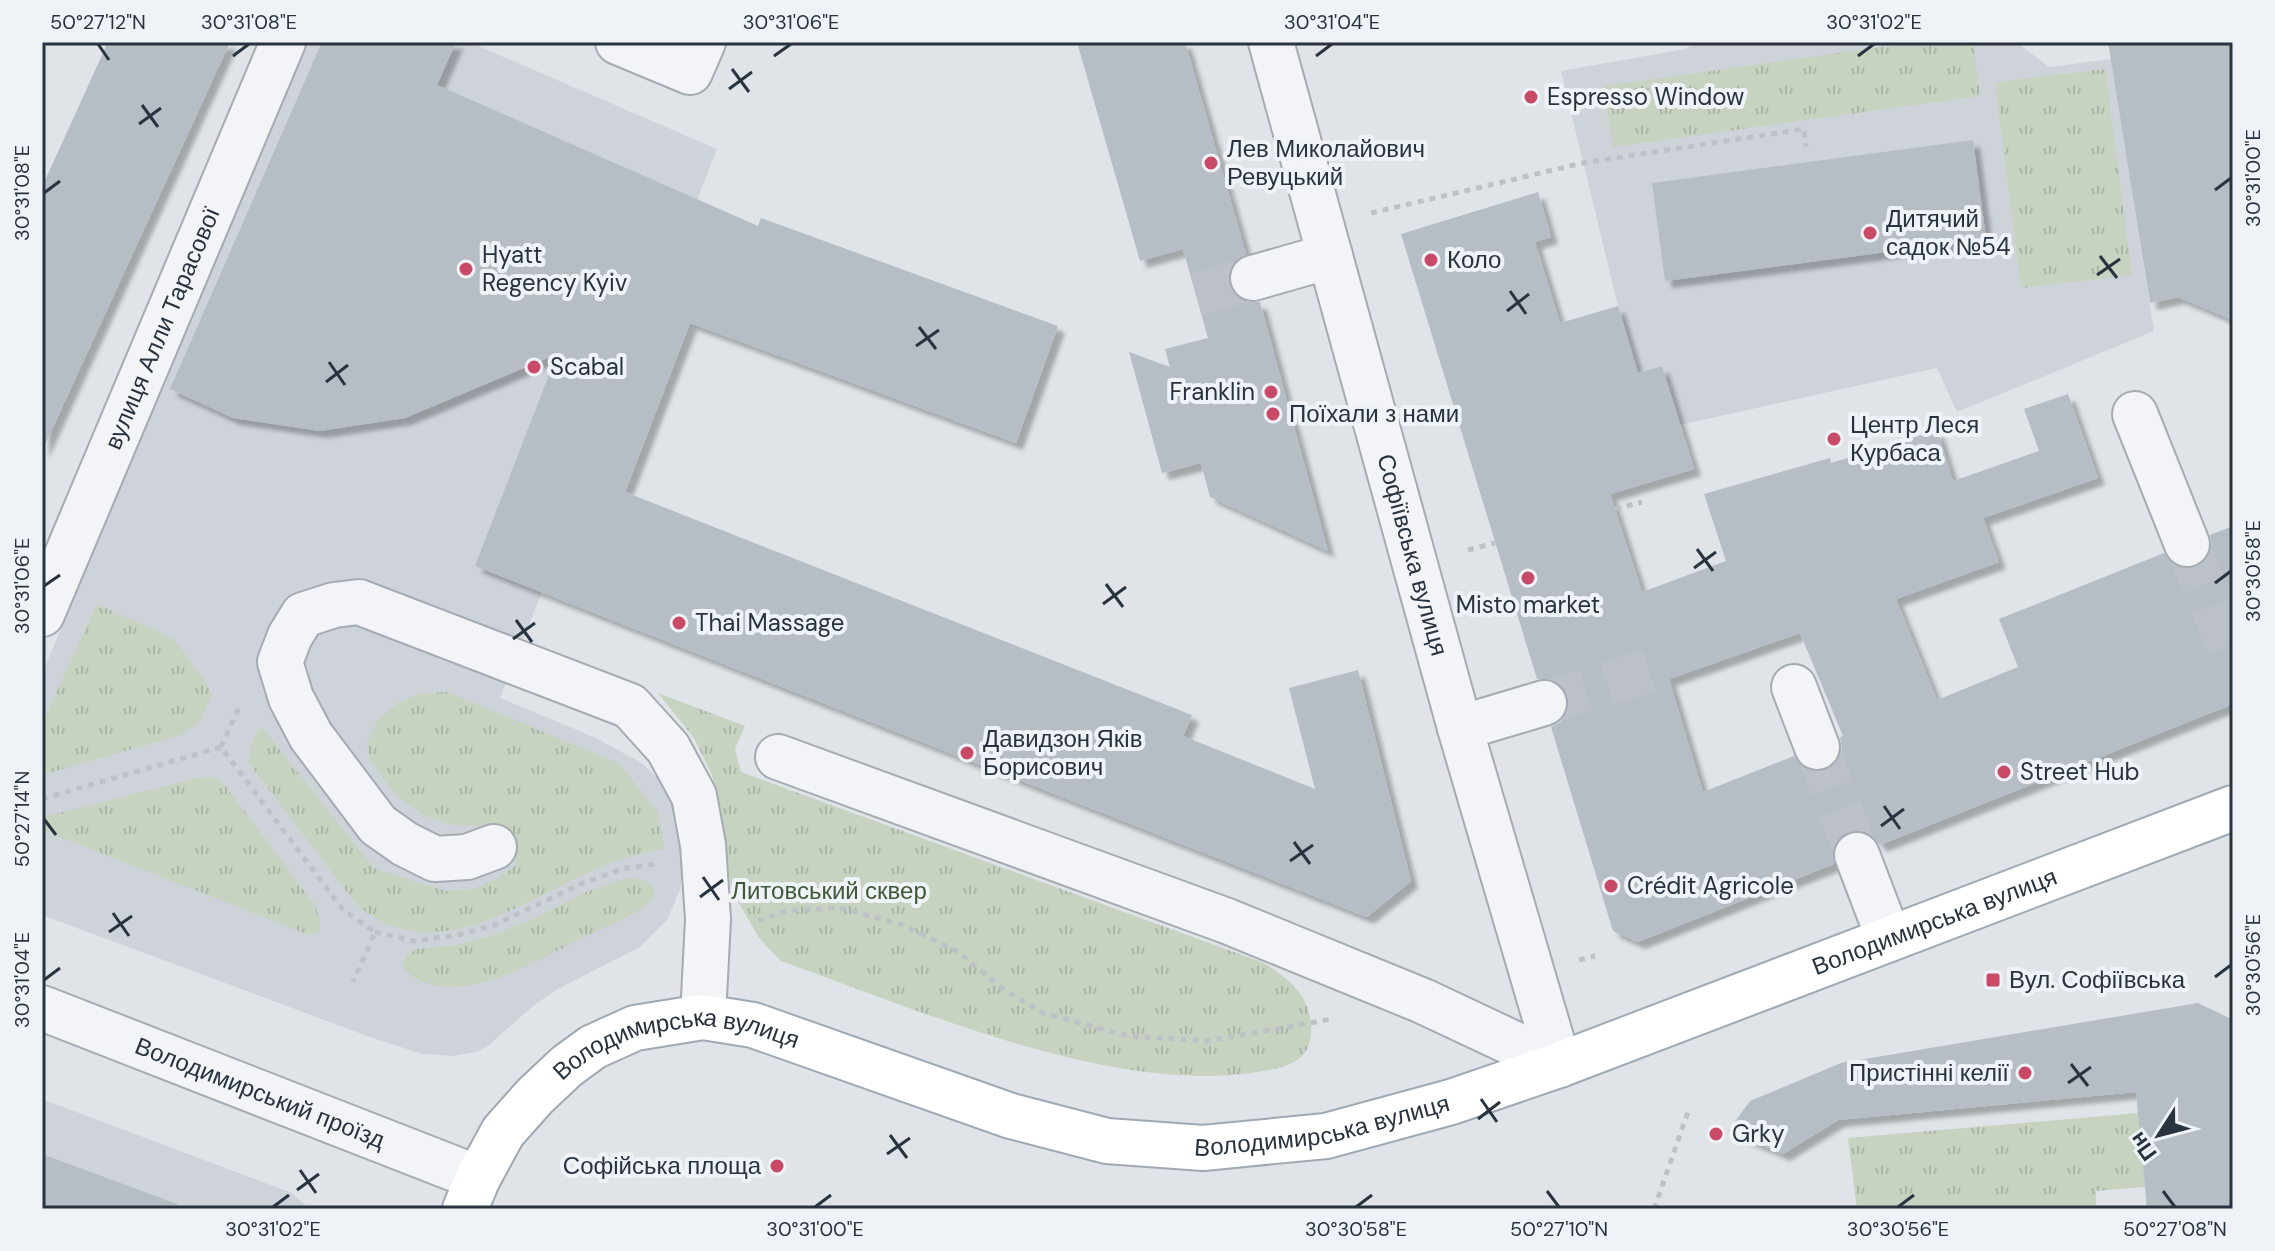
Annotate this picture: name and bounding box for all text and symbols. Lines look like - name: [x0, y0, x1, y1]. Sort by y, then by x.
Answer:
- text: 50°27'12"N: [50, 9, 146, 35]
- text: 30°31'08"E: [201, 9, 297, 35]
- text: 30°31'06"E: [743, 9, 839, 35]
- text: 30°31'04"E: [1284, 9, 1380, 35]
- text: 30°31'02"E: [1826, 9, 1922, 35]
- place label: Espresso Window: [1547, 81, 1744, 112]
- marker: Espresso Window: [1522, 88, 1540, 106]
- text: 30°31'00"E: [2240, 129, 2266, 227]
- place label: Лев Миколайович Ревуцький: [1227, 133, 1425, 192]
- text: 30°31'08"E: [9, 145, 35, 241]
- marker: Лев Миколайович Ревуцький: [1202, 154, 1220, 172]
- street label: вулиця Алли Тарасової: [97, 202, 227, 454]
- place label: Дитячий садок №54: [1886, 203, 2011, 262]
- marker: Дитячий садок №54: [1861, 224, 1879, 242]
- place label: Hyatt Regency Kyiv: [482, 239, 628, 298]
- place label: Коло: [1447, 244, 1501, 275]
- marker: Коло: [1422, 251, 1440, 269]
- marker: Hyatt Regency Kyiv: [457, 260, 475, 278]
- place label: Scabal: [550, 351, 624, 382]
- marker: Scabal: [525, 358, 543, 376]
- place label: Franklin: [1169, 376, 1255, 407]
- marker: Franklin: [1262, 383, 1280, 401]
- place label: Поїхали з нами: [1289, 398, 1459, 429]
- marker: Поїхали з нами: [1264, 405, 1282, 423]
- place label: Центр Леся Курбаса: [1850, 409, 1979, 468]
- marker: Центр Леся Курбаса: [1825, 430, 1843, 448]
- street label: Софіївська вулиця: [1370, 450, 1455, 659]
- text: 30°30'58"E: [2240, 520, 2266, 622]
- text: 30°31'06"E: [9, 538, 35, 634]
- marker: Misto market: [1519, 569, 1537, 587]
- place label: Misto market: [1456, 589, 1600, 620]
- place label: Thai Massage: [695, 607, 844, 638]
- marker: Thai Massage: [670, 614, 688, 632]
- place label: Давидзон Яків Борисович: [983, 723, 1142, 782]
- marker: Давидзон Яків Борисович: [958, 744, 976, 762]
- place label: Street Hub: [2020, 756, 2140, 787]
- marker: Street Hub: [1995, 763, 2013, 781]
- text: 50°27'14"N: [9, 771, 35, 867]
- street label: Володимирська вулиця: [1807, 861, 2061, 982]
- place label: Crédit Agricole: [1627, 870, 1794, 901]
- park label: Литовський сквер: [731, 875, 927, 906]
- marker: Crédit Agricole: [1602, 877, 1620, 895]
- text: 30°30'56"E: [2240, 914, 2266, 1016]
- text: 30°31'04"E: [9, 932, 35, 1028]
- place label: Вул. Софіївська: [2009, 964, 2186, 995]
- marker: Вул. Софіївська: [1984, 971, 2002, 989]
- street label: Володимирська вулиця: [546, 1001, 804, 1086]
- street label: Володимирський проїзд: [131, 1030, 390, 1155]
- place label: Пристінні келії: [1849, 1057, 2009, 1088]
- marker: Пристінні келії: [2016, 1064, 2034, 1082]
- street label: Володимирська вулиця: [1193, 1087, 1453, 1163]
- north arrow: [2119, 1095, 2199, 1175]
- place label: Grky: [1732, 1118, 1785, 1149]
- marker: Grky: [1707, 1125, 1725, 1143]
- text: Пн: [2123, 1126, 2164, 1167]
- place label: Софійська площа: [563, 1150, 762, 1181]
- marker: Софійська площа: [768, 1157, 786, 1175]
- text: 30°31'02"E: [225, 1216, 321, 1242]
- text: 30°31'00"E: [766, 1216, 864, 1242]
- text: 30°30'58"E: [1305, 1216, 1407, 1242]
- text: 50°27'10"N: [1510, 1216, 1608, 1242]
- text: 30°30'56"E: [1847, 1216, 1949, 1242]
- text: 50°27'08"N: [2123, 1216, 2227, 1242]

